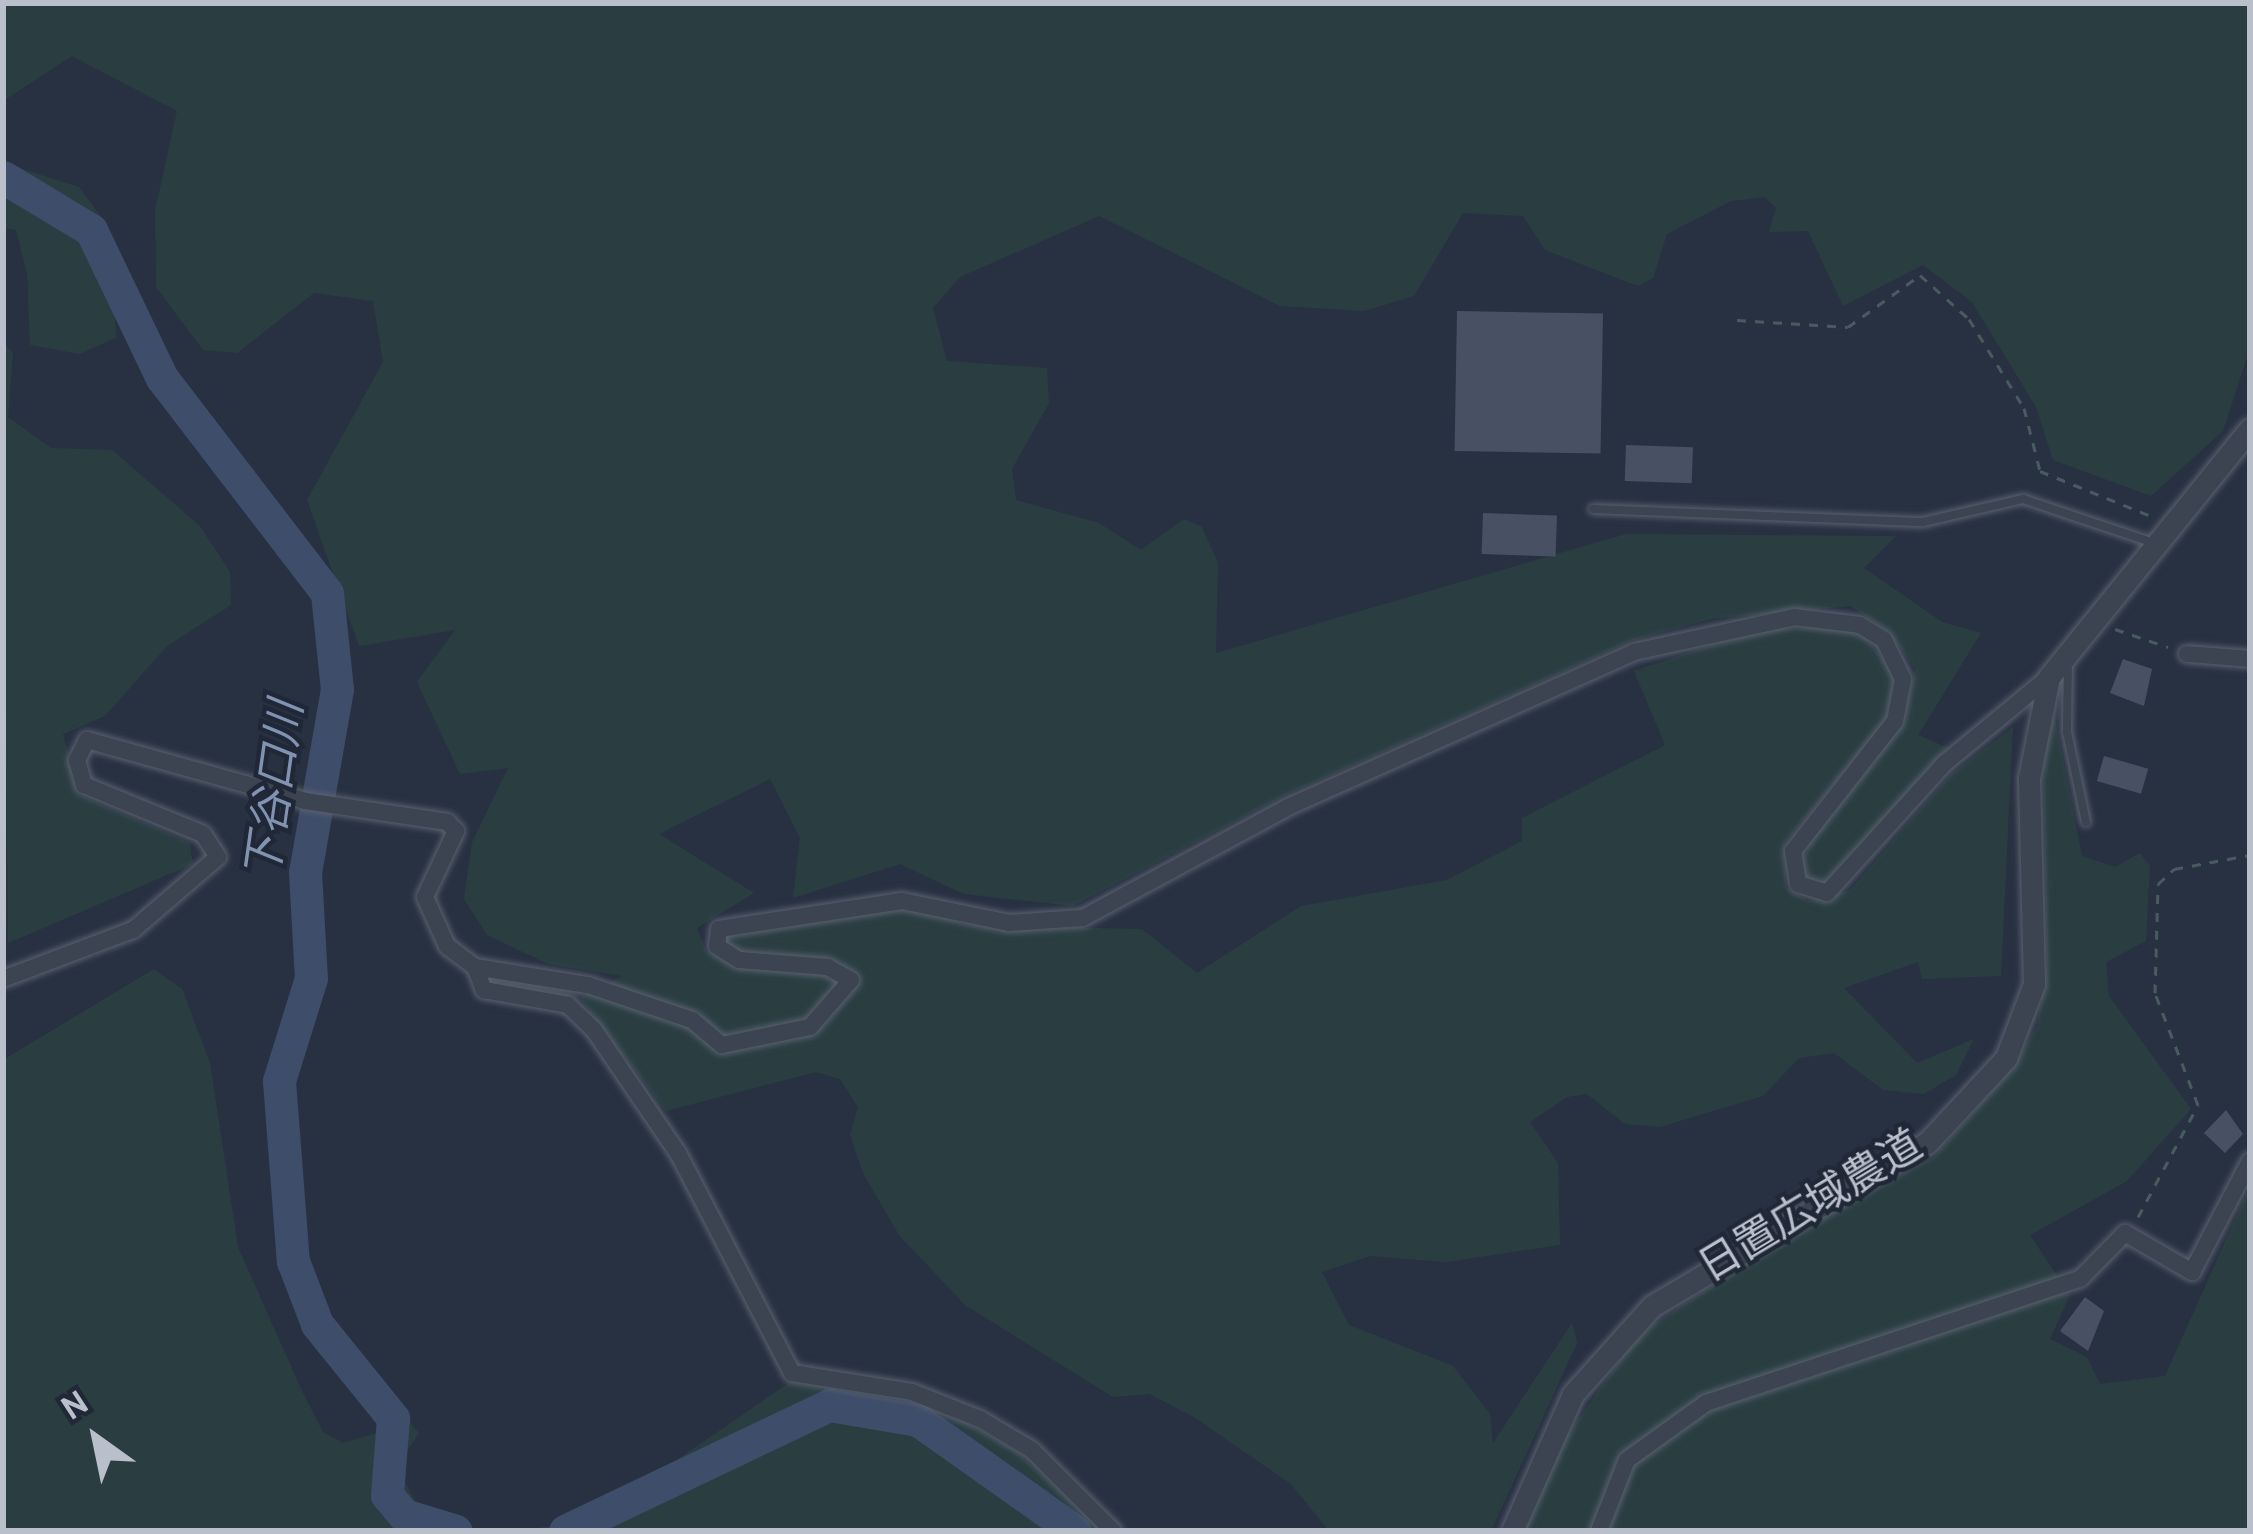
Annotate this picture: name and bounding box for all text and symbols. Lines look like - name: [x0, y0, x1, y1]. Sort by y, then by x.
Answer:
- water label: 下谷口川: [239, 698, 317, 884]
- street label: 日置広域農道: [1691, 1123, 1933, 1295]
- north arrow: [36, 1378, 156, 1498]
- text: N: [55, 1384, 98, 1432]

